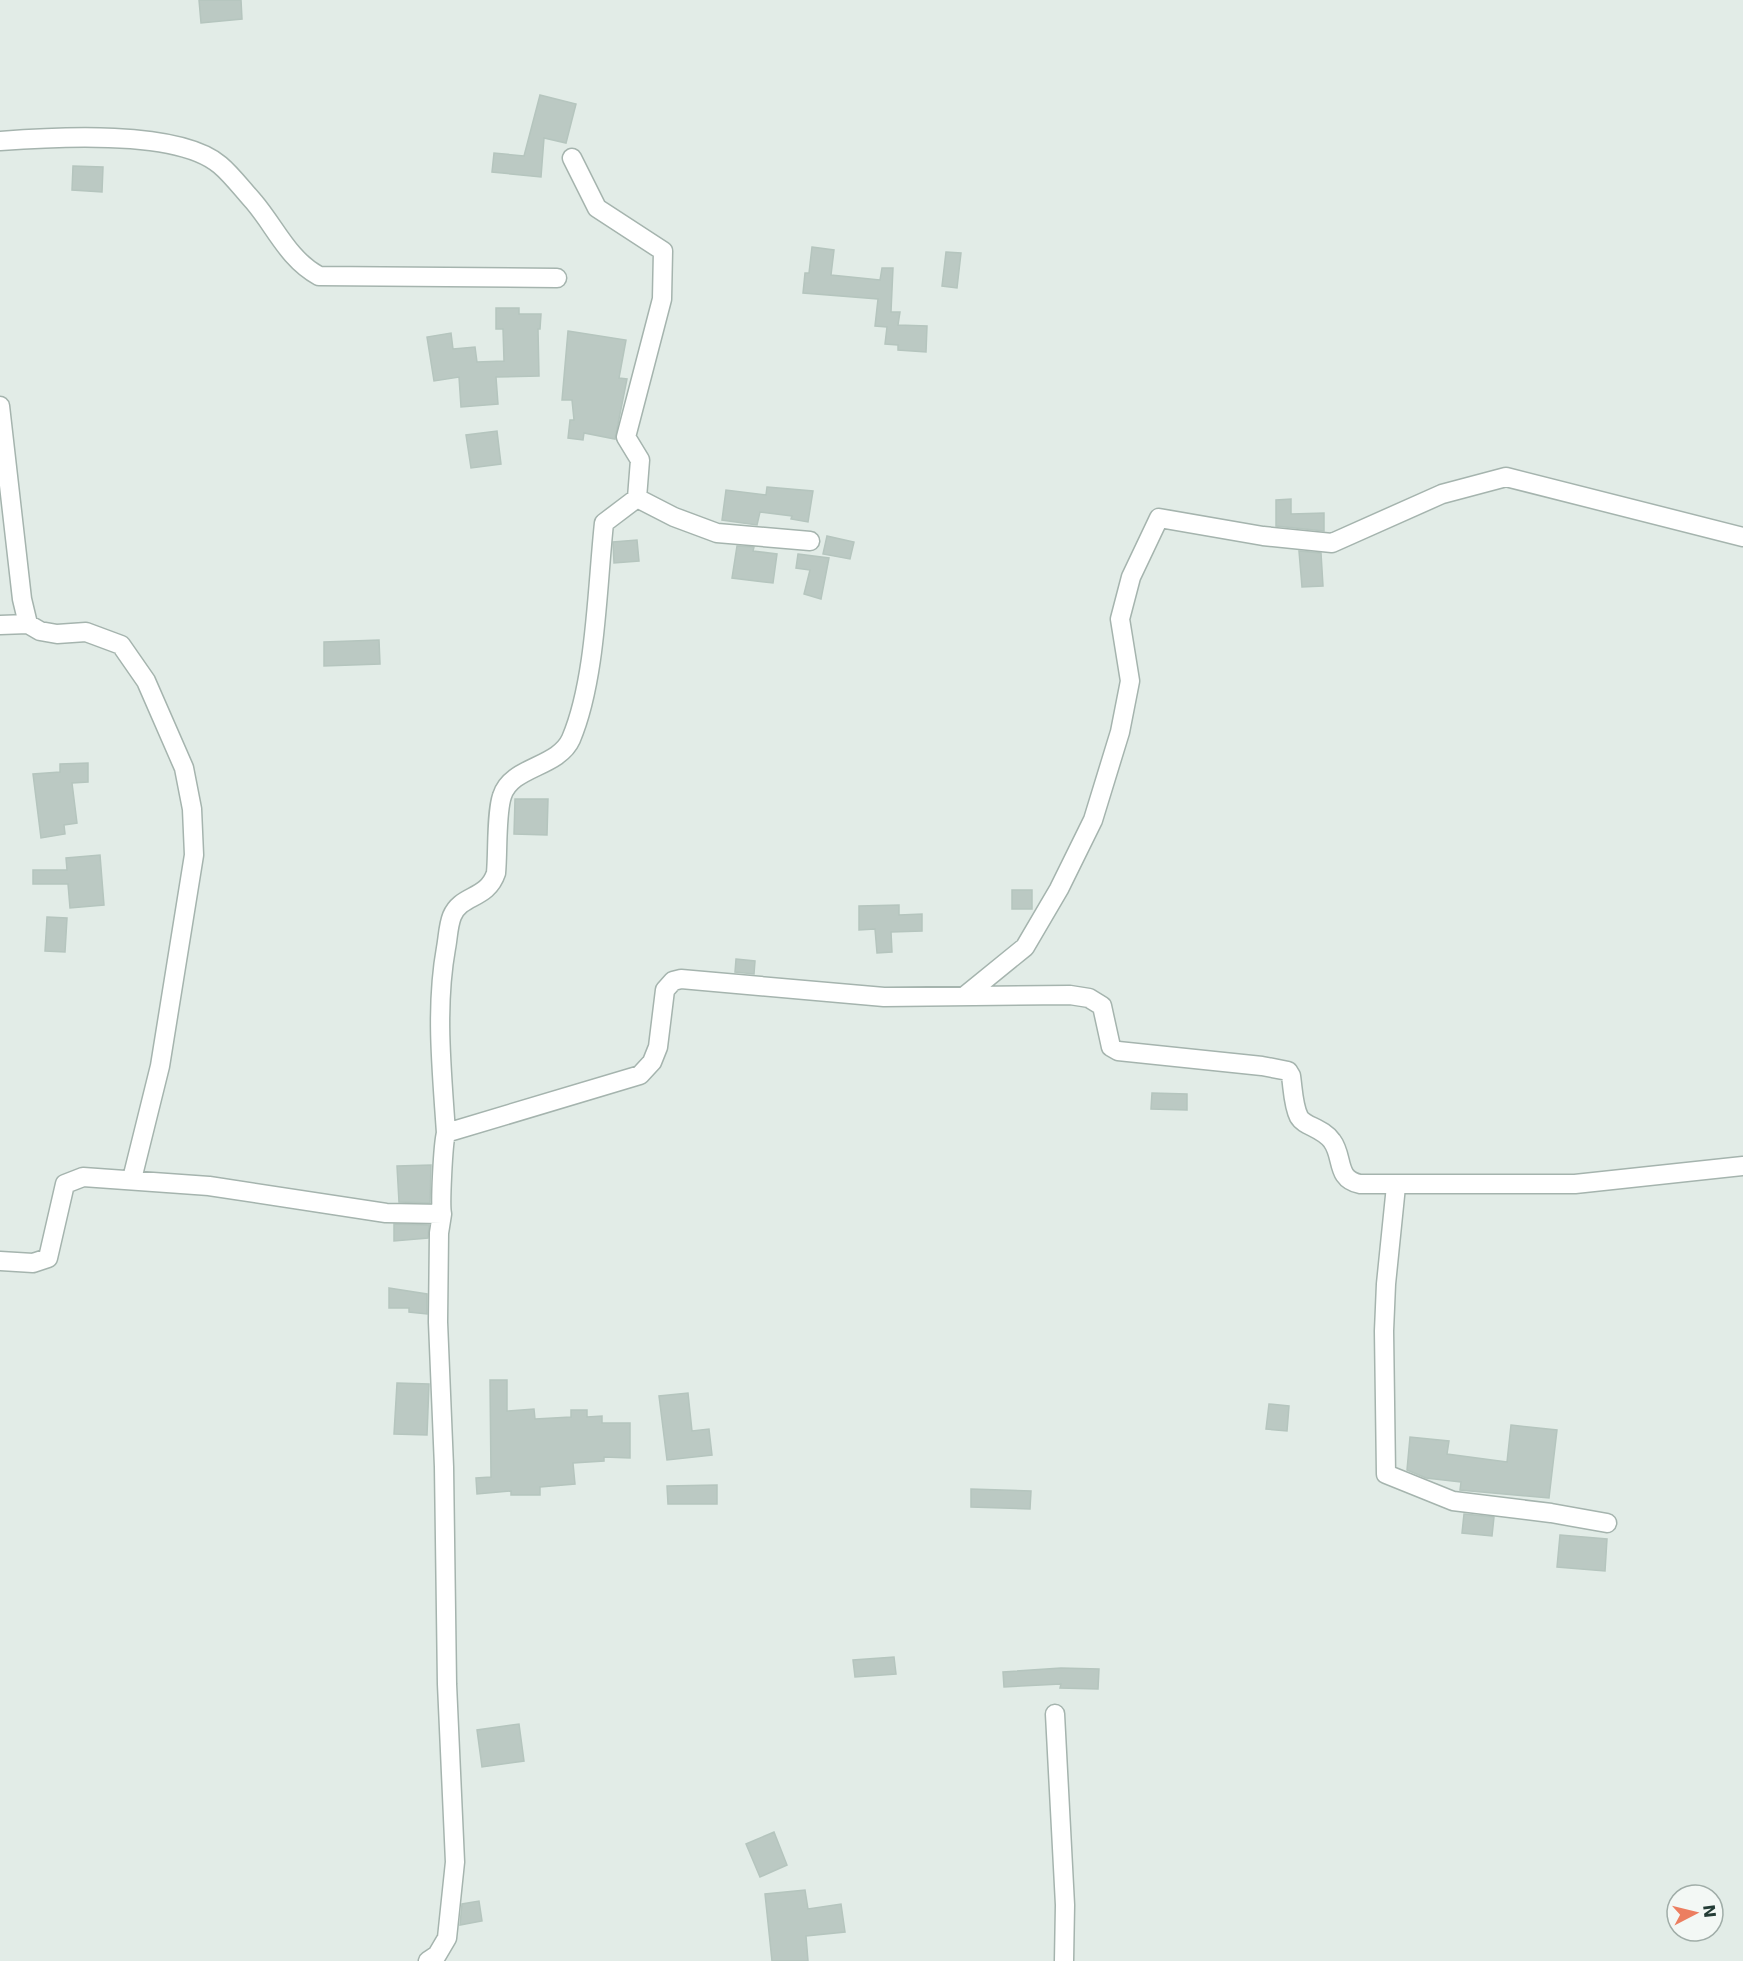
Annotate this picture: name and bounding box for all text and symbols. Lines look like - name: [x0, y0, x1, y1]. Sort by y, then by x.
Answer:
- north arrow: [1665, 1883, 1725, 1943]
- text: N: [1699, 1903, 1720, 1919]

